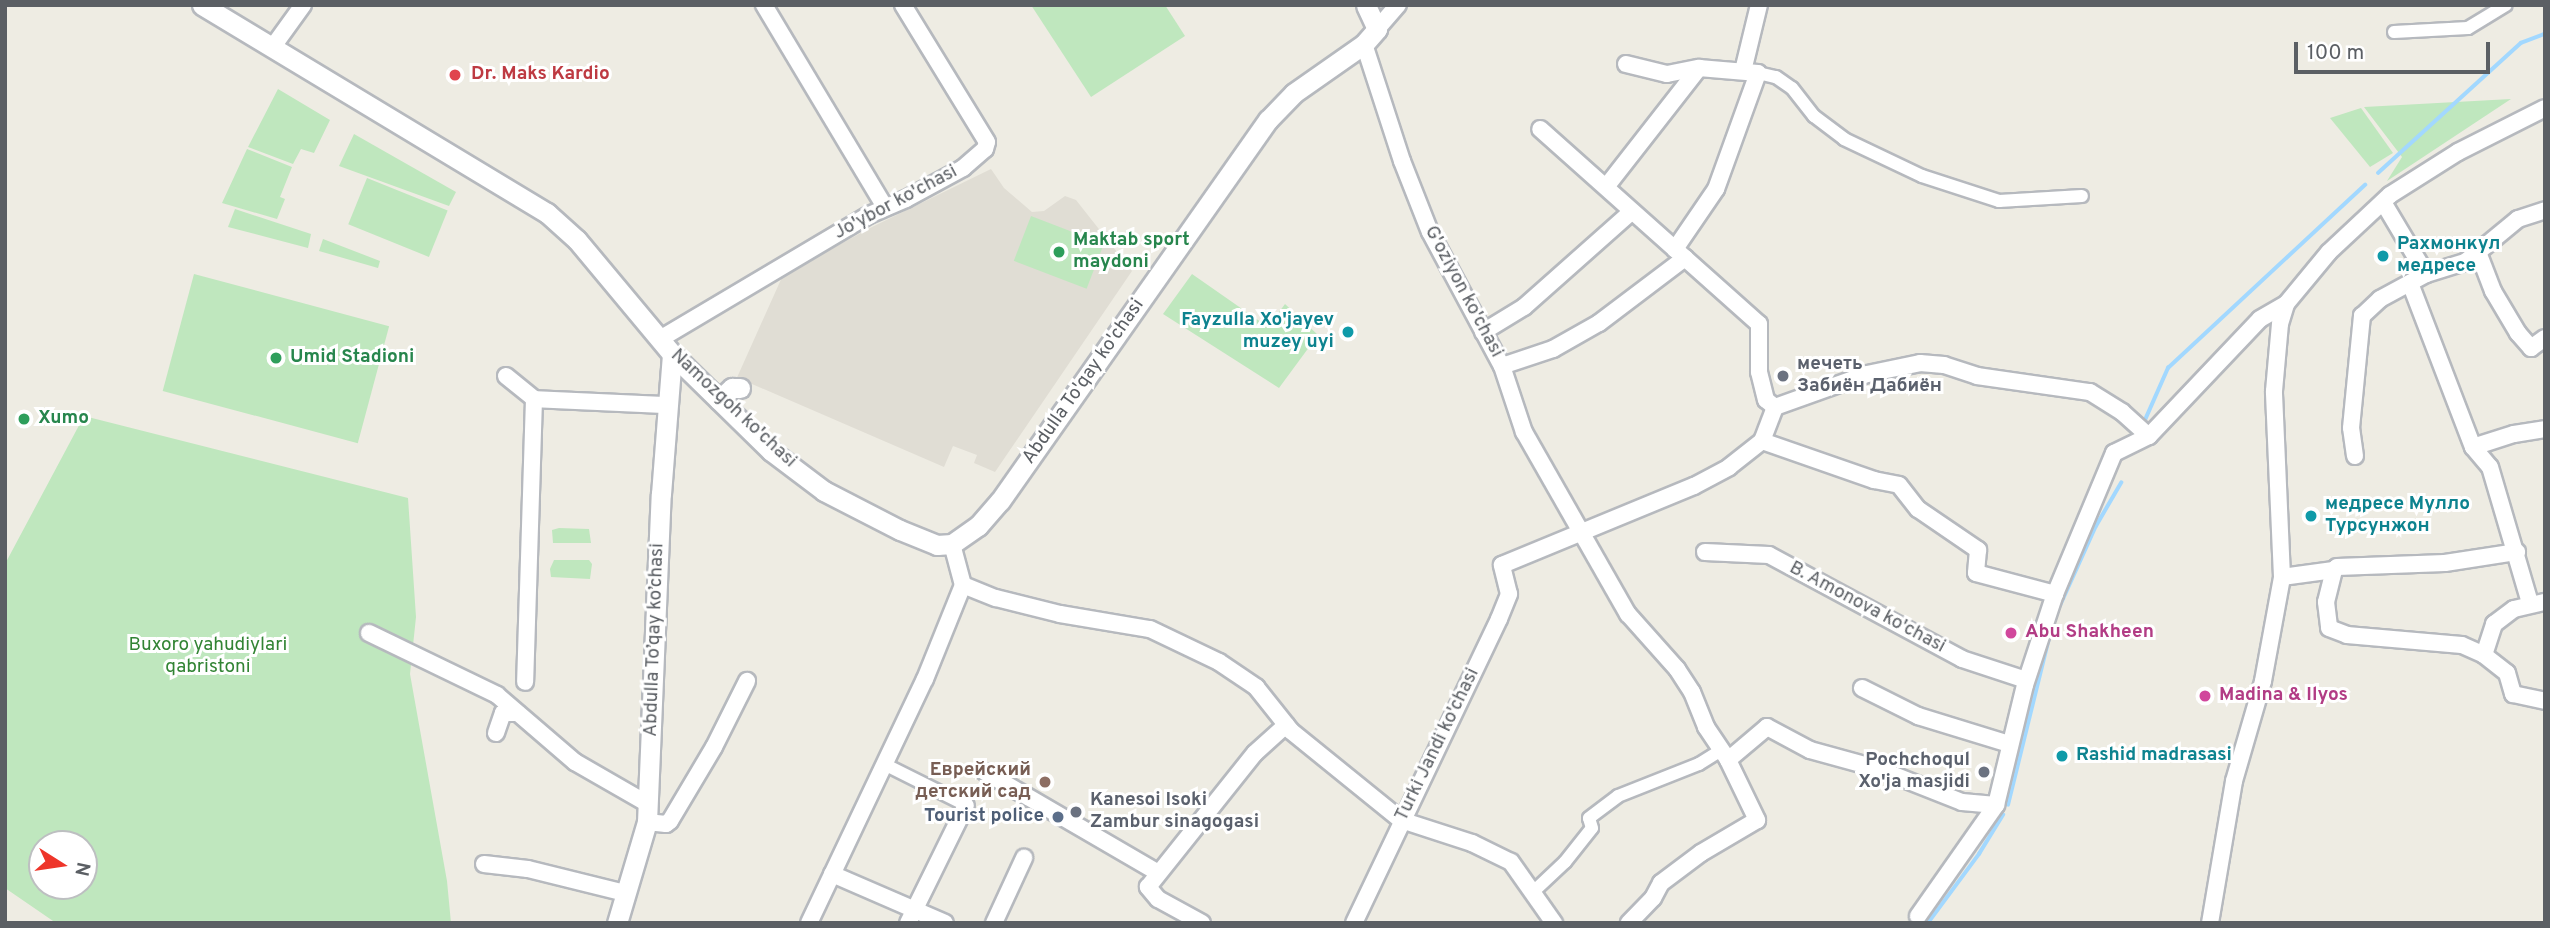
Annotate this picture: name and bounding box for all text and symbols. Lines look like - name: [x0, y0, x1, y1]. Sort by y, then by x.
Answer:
- scale bar: [2298, 28, 2494, 72]
- text: 100 m: [2307, 40, 2364, 67]
- place label: Dr. Maks Kardio: [471, 64, 610, 86]
- marker: Dr. Maks Kardio: [445, 65, 465, 85]
- street label: Jo'ybor ko'chasi: [830, 161, 962, 245]
- street label: G'oziyon ko'chasi: [1419, 222, 1507, 362]
- place label: Maktab sport maydoni: [1073, 230, 1190, 274]
- place label: Рахмонкул медресе: [2397, 234, 2500, 278]
- marker: Maktab sport maydoni: [1051, 244, 1067, 260]
- marker: Рахмонкул медресе: [2375, 248, 2391, 264]
- street label: Abdulla To'qay ko'chasi: [1018, 295, 1150, 469]
- place label: Fayzulla Xo'jayev muzey uyi: [1181, 310, 1334, 354]
- marker: Fayzulla Xo'jayev muzey uyi: [1340, 324, 1356, 340]
- street label: Namozgoh ko'chasi: [665, 345, 801, 473]
- place label: Umid Stadioni: [290, 347, 414, 369]
- marker: Umid Stadioni: [268, 350, 284, 366]
- place label: мечеть Забиён Дабиён: [1797, 354, 1942, 398]
- marker: мечеть Забиён Дабиён: [1775, 368, 1791, 384]
- place label: Xumo: [38, 408, 89, 430]
- marker: Xumo: [16, 411, 32, 427]
- place label: медресе Мулло Турсунжон: [2325, 494, 2470, 538]
- marker: медресе Мулло Турсунжон: [2303, 508, 2319, 524]
- street label: Abdulla To’qay ko’chasi: [640, 542, 670, 738]
- street label: B. Amonova ko'chasi: [1785, 557, 1949, 659]
- place label: Abu Shakheen: [2025, 622, 2154, 644]
- marker: Abu Shakheen: [2003, 625, 2019, 641]
- park label: Buxoro yahudiylari qabristoni: [129, 635, 287, 679]
- street label: Turki Jandi ko'chasi: [1391, 665, 1485, 825]
- place label: Madina & Ilyos: [2219, 685, 2348, 707]
- marker: Madina & Ilyos: [2197, 688, 2213, 704]
- place label: Rashid madrasasi: [2076, 745, 2232, 767]
- marker: Rashid madrasasi: [2054, 748, 2070, 764]
- place label: Pochchoqul Xo'ja masjidi: [1858, 750, 1970, 794]
- place label: Еврейский детский сад: [915, 760, 1031, 804]
- marker: Pochchoqul Xo'ja masjidi: [1976, 764, 1992, 780]
- marker: Еврейский детский сад: [1037, 774, 1053, 790]
- place label: Kanesoi Isoki Zambur sinagogasi: [1090, 790, 1259, 834]
- marker: Kanesoi Isoki Zambur sinagogasi: [1068, 804, 1084, 820]
- place label: Tourist police: [924, 806, 1044, 828]
- marker: Tourist police: [1050, 809, 1066, 825]
- north arrow: [28, 830, 98, 900]
- text: N: [68, 860, 95, 878]

